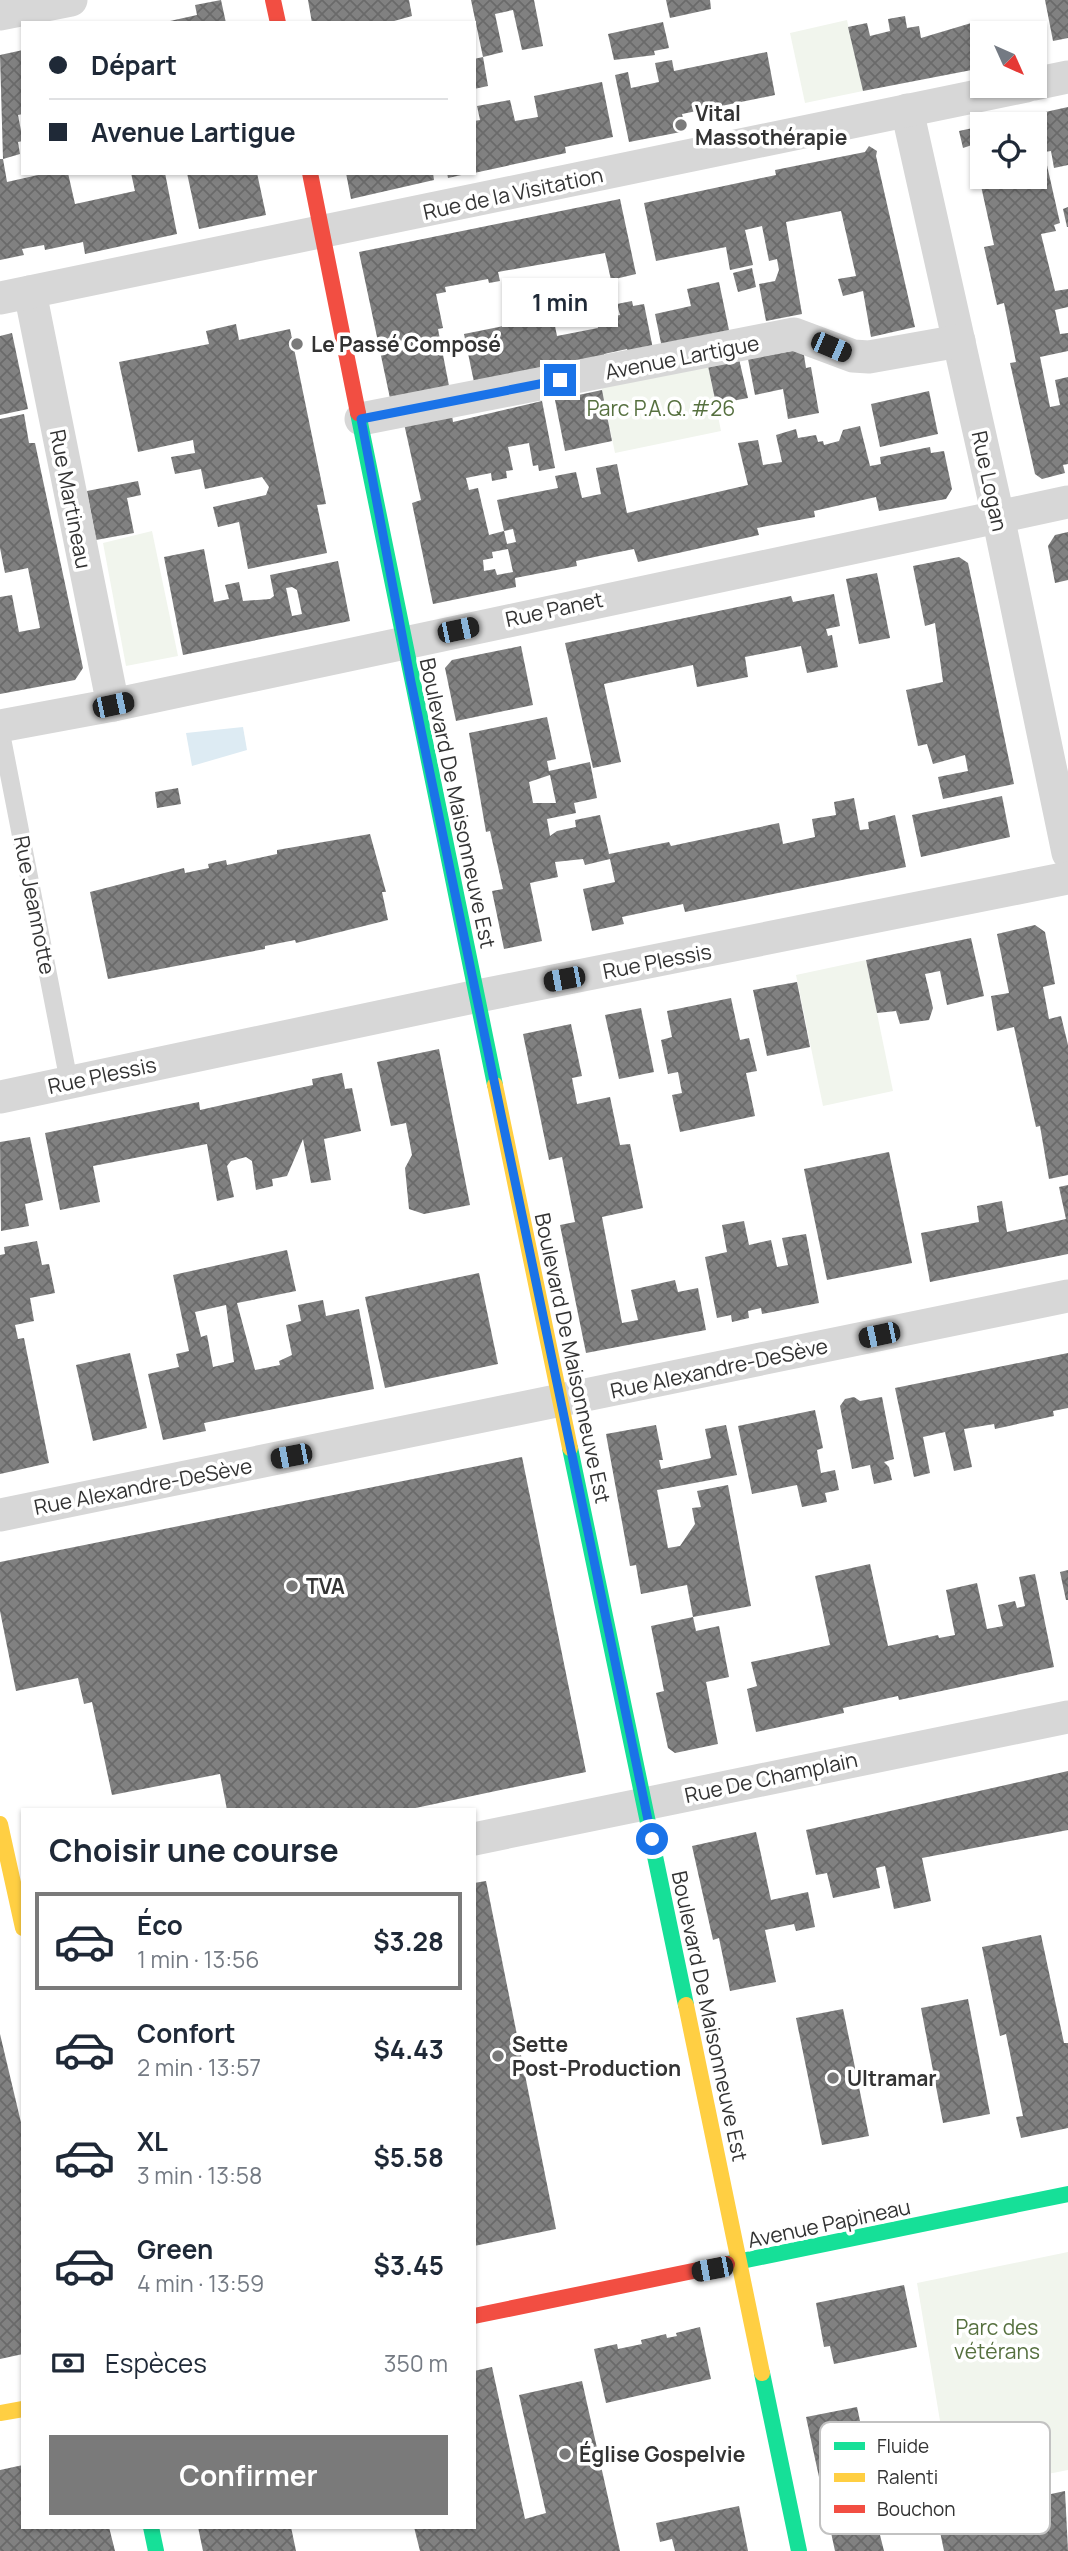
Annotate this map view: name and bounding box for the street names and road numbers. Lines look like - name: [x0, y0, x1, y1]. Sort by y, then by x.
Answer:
- street label: Rue de la Visitation: [420, 160, 606, 226]
- street label: Avenue Lartigue: [602, 328, 762, 386]
- street label: Rue Martineau: [44, 427, 98, 571]
- street label: Rue Logan: [966, 428, 1014, 534]
- street label: Rue Panet: [503, 585, 605, 633]
- street label: Boulevard De Maisonneuve Est: [414, 655, 502, 951]
- street label: Rue Jeannotte: [8, 833, 62, 977]
- street label: Rue Plessis: [600, 937, 714, 985]
- street label: Rue Plessis: [45, 1050, 159, 1100]
- street label: Boulevard De Maisonneuve Est: [529, 1210, 617, 1506]
- street label: Rue Alexandre-DeSève: [608, 1331, 830, 1405]
- street label: Rue Alexandre-DeSève: [32, 1451, 254, 1521]
- street label: Rue De Champlain: [682, 1745, 860, 1809]
- street label: Boulevard De Maisonneuve Est: [666, 1868, 754, 2164]
- street label: Avenue Papineau: [745, 2192, 913, 2254]

